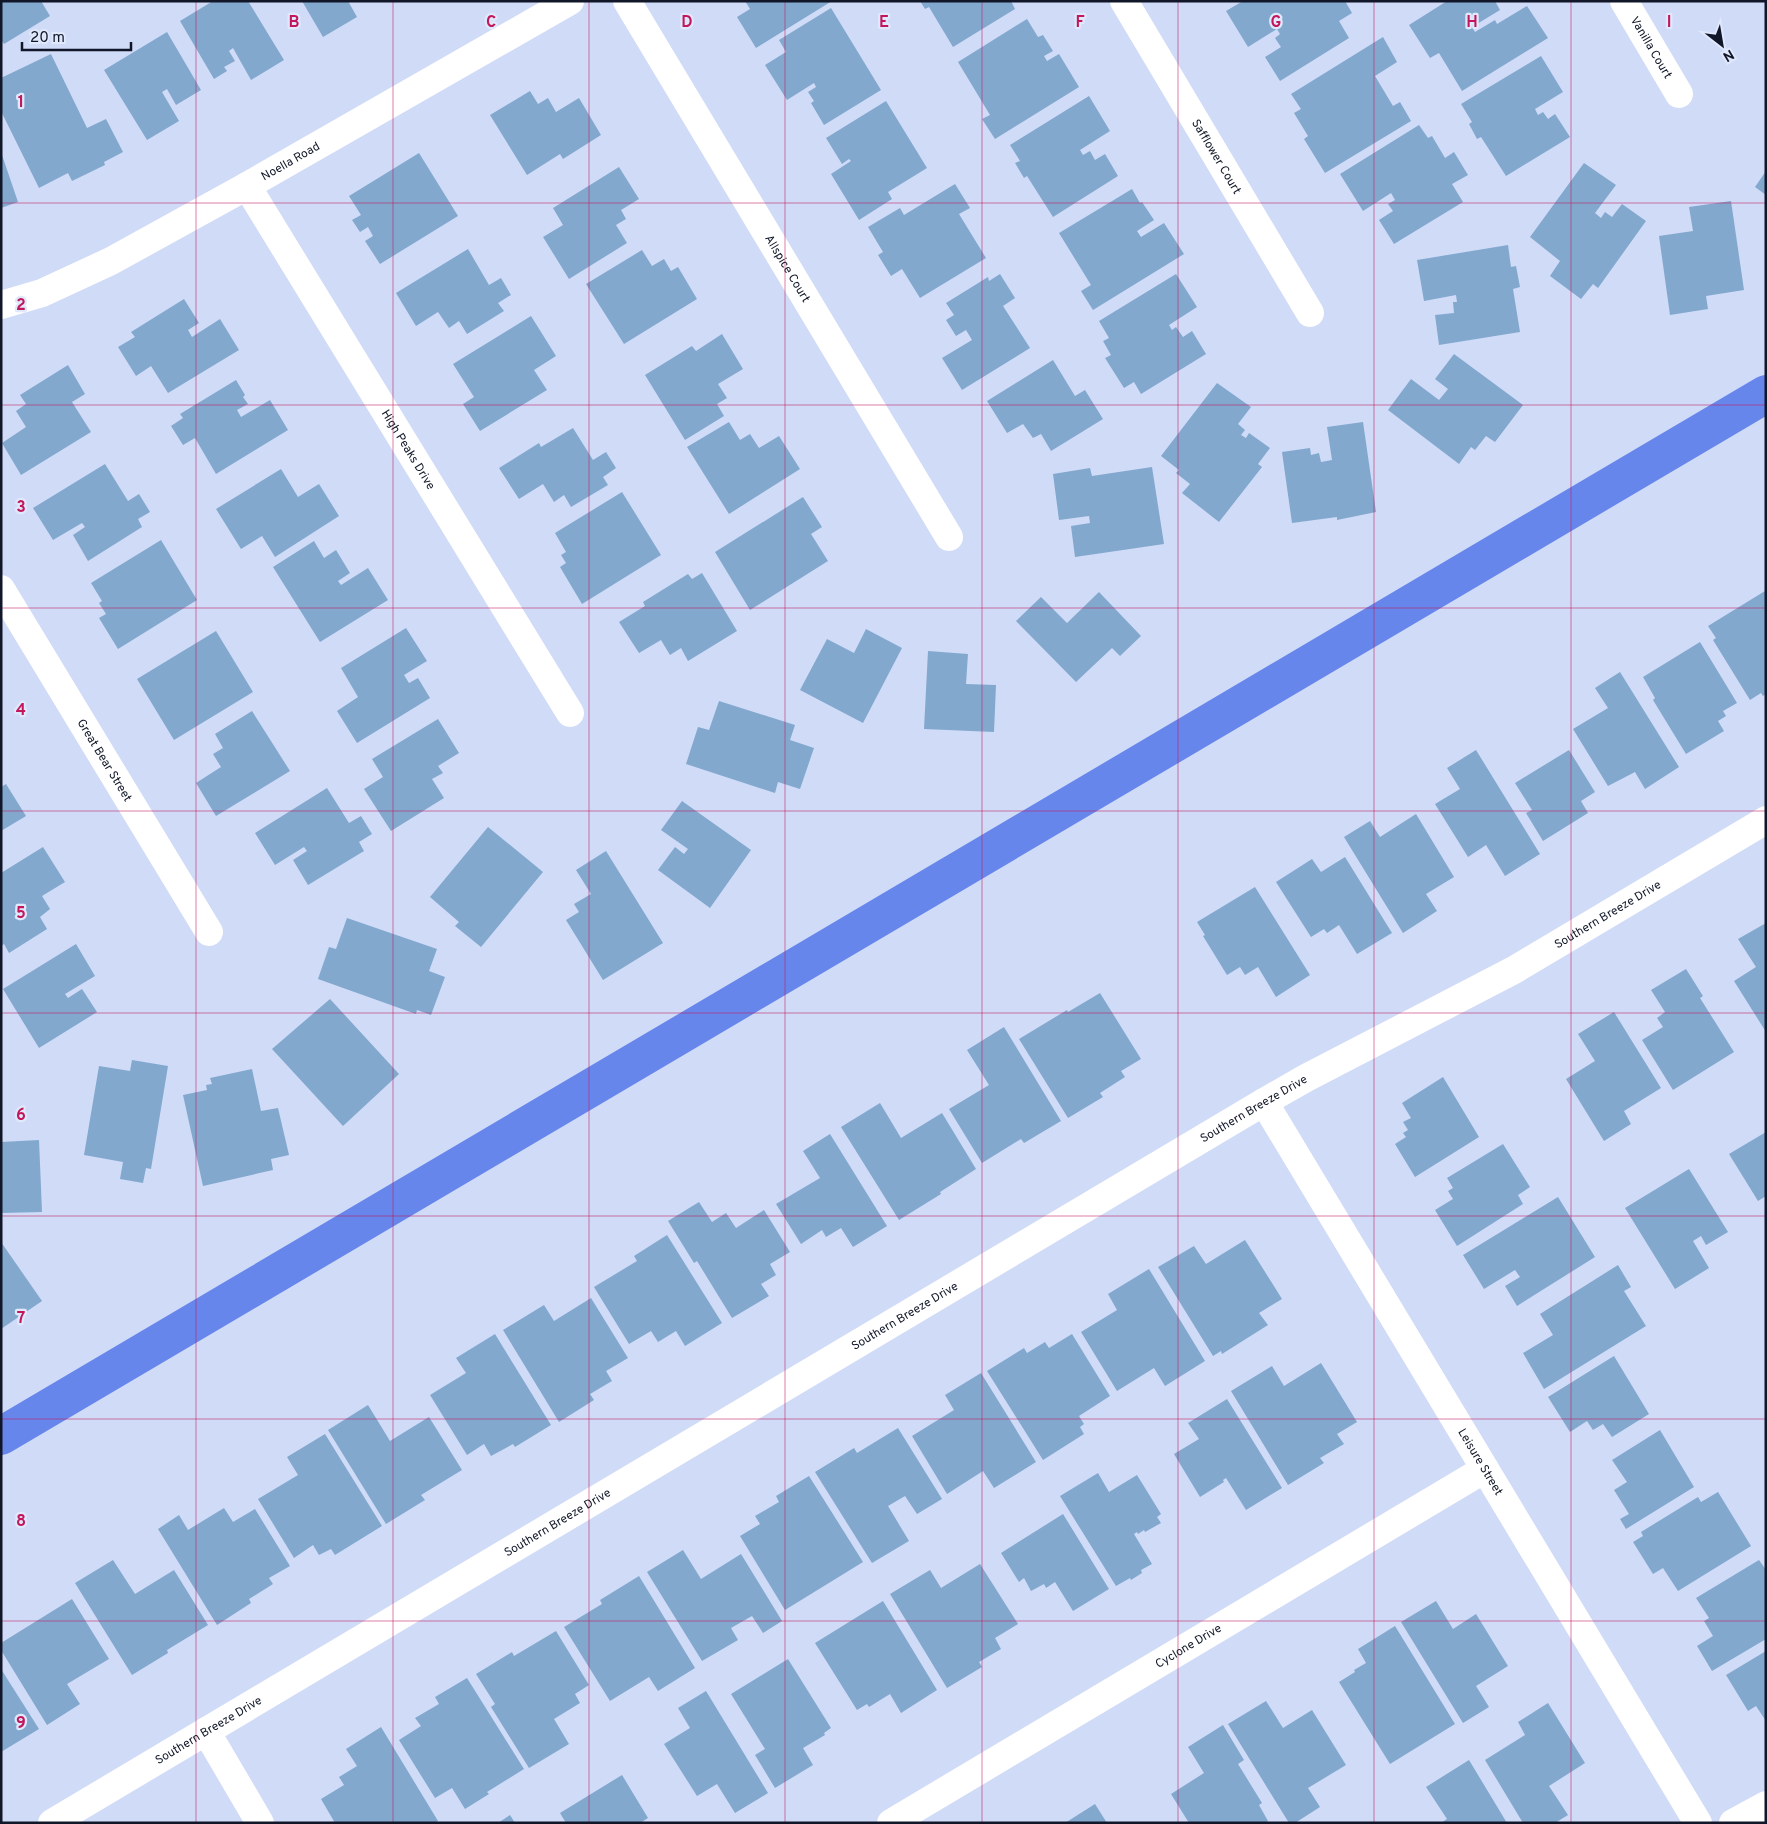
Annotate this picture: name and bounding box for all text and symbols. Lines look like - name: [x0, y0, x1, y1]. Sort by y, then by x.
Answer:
- text: B: [288, 13, 300, 33]
- text: C: [486, 13, 496, 33]
- text: D: [681, 13, 693, 33]
- text: E: [879, 13, 889, 33]
- text: F: [1075, 13, 1085, 33]
- text: G: [1271, 13, 1281, 33]
- text: H: [1466, 13, 1478, 33]
- text: I: [1667, 13, 1671, 33]
- street label: Vanilla Court: [1626, 14, 1675, 82]
- scale bar: [22, 20, 131, 52]
- north arrow: [1697, 20, 1747, 70]
- text: 20 m: [30, 29, 65, 48]
- text: N: [1719, 45, 1737, 65]
- text: 1: [18, 93, 24, 113]
- street label: Safflower Court: [1187, 117, 1244, 197]
- street label: Noella Road: [259, 139, 323, 185]
- street label: Allspice Court: [760, 232, 813, 306]
- text: 2: [16, 296, 26, 316]
- street label: High Peaks Drive: [377, 407, 438, 493]
- text: 3: [16, 498, 26, 518]
- text: 4: [16, 701, 26, 721]
- street label: Great Bear Street: [73, 716, 135, 805]
- street label: Southern Breeze Drive: [1552, 877, 1664, 953]
- text: 5: [16, 904, 26, 924]
- street label: Southern Breeze Drive: [1198, 1072, 1311, 1147]
- text: 6: [16, 1106, 26, 1126]
- street label: Southern Breeze Drive: [849, 1279, 961, 1355]
- text: 7: [17, 1309, 25, 1329]
- street label: Leisure Street: [1453, 1426, 1506, 1499]
- street label: Southern Breeze Drive: [502, 1485, 614, 1561]
- text: 8: [16, 1512, 26, 1532]
- street label: Cyclone Drive: [1153, 1621, 1225, 1673]
- street label: Southern Breeze Drive: [153, 1693, 265, 1769]
- text: 9: [16, 1714, 26, 1734]

